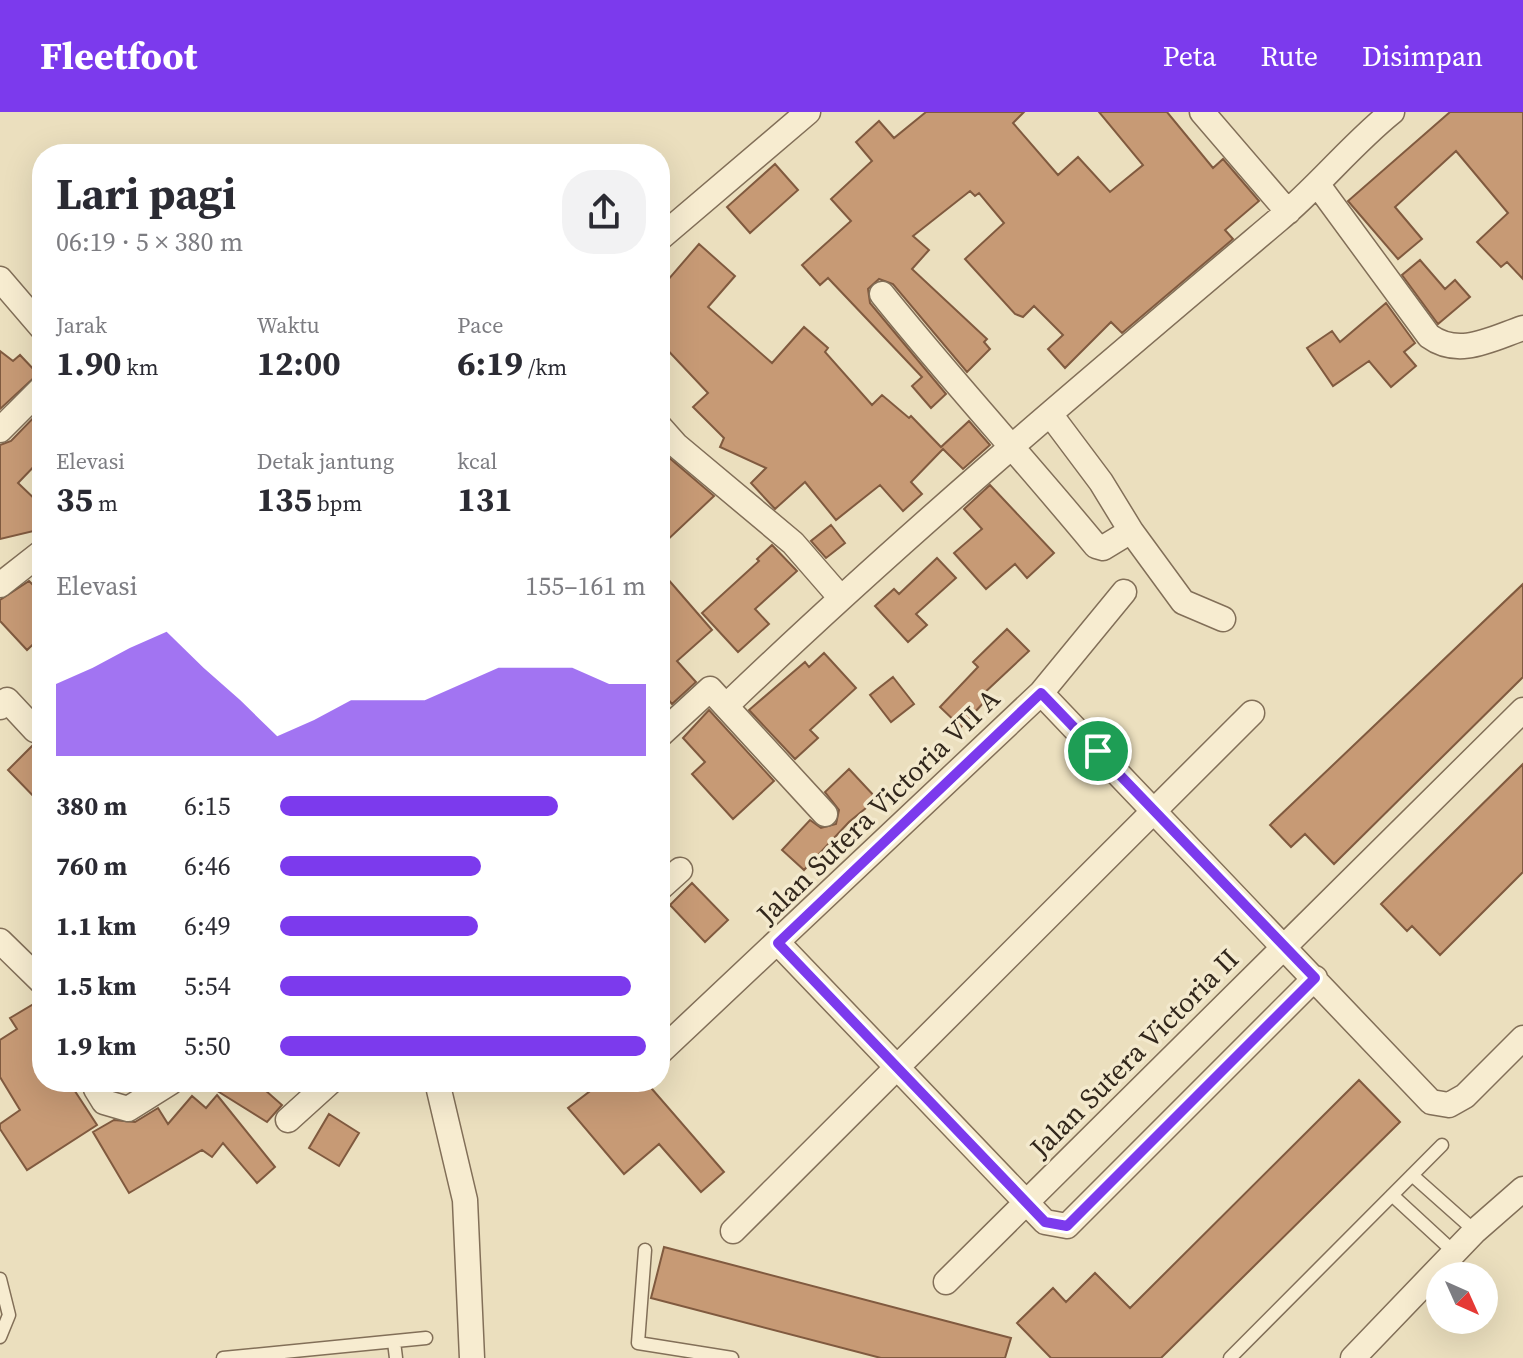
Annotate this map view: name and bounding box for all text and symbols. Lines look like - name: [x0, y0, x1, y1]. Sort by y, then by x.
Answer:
- text: Fleetfoot: [40, 30, 197, 82]
- text: Peta: [1163, 37, 1216, 75]
- text: Rute: [1260, 37, 1318, 75]
- text: Disimpan: [1362, 37, 1483, 75]
- text: Lari pagi: [56, 163, 236, 224]
- button: share: [562, 170, 646, 254]
- text: 06:19 · 5 × 380 m: [56, 224, 243, 260]
- text: Jarak: [56, 310, 107, 340]
- text: Waktu: [257, 310, 320, 340]
- text: Pace: [457, 310, 503, 340]
- text: 1.90: [56, 340, 121, 386]
- text: 12:00: [257, 340, 341, 386]
- text: 6:19: [457, 340, 523, 386]
- text: km: [121, 352, 158, 382]
- text: /km: [523, 352, 567, 382]
- text: Elevasi: [56, 446, 125, 476]
- text: Detak jantung: [257, 446, 394, 476]
- text: kcal: [457, 446, 497, 476]
- text: 35: [56, 476, 93, 522]
- text: 135: [257, 476, 312, 522]
- text: 131: [457, 476, 513, 522]
- text: m: [93, 488, 118, 518]
- text: bpm: [312, 488, 362, 518]
- text: Elevasi: [56, 568, 137, 604]
- text: 155–161 m: [525, 568, 646, 604]
- street label: Jalan Sutera Victoria VII A: [747, 679, 1008, 933]
- pin: [1064, 717, 1132, 785]
- icon: arrive: [1076, 729, 1120, 773]
- text: 380 m: [56, 788, 127, 824]
- text: 6:15: [184, 788, 231, 824]
- text: 760 m: [56, 848, 127, 884]
- text: 6:46: [184, 848, 231, 884]
- text: 1.1 km: [56, 908, 137, 944]
- text: 6:49: [184, 908, 231, 944]
- street label: Jalan Sutera Victoria II: [1020, 940, 1247, 1167]
- text: 1.5 km: [56, 968, 137, 1004]
- text: 5:54: [184, 968, 231, 1004]
- text: 1.9 km: [56, 1028, 137, 1064]
- text: 5:50: [184, 1028, 231, 1064]
- north arrow: [1426, 1262, 1498, 1334]
- map controls: [1426, 1262, 1498, 1334]

